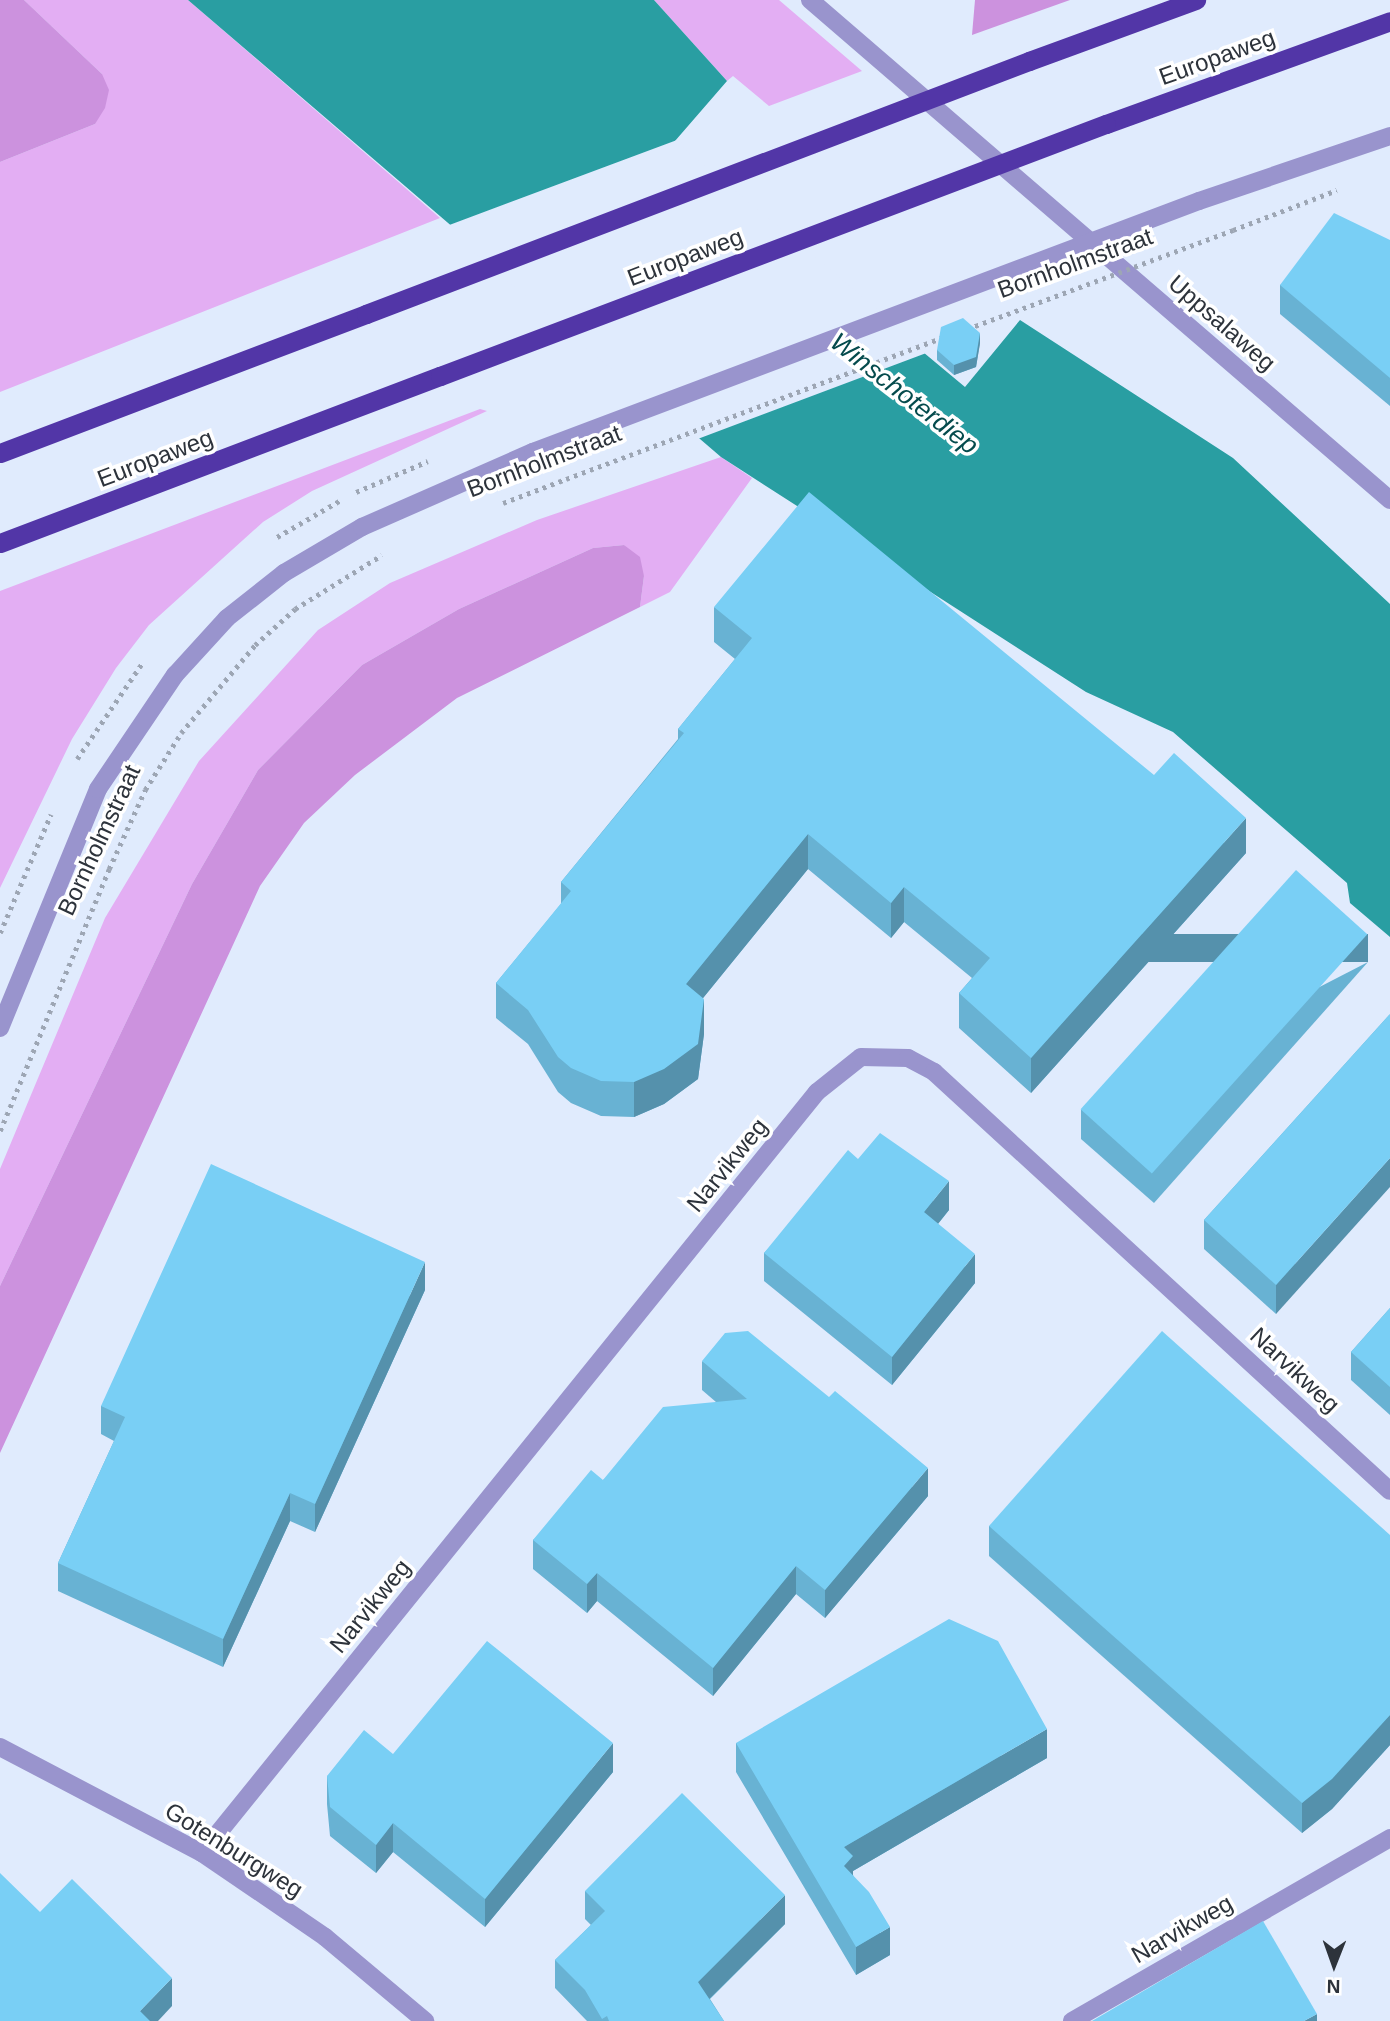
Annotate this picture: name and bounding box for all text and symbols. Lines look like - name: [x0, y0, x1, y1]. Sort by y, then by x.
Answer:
- street label: Europaweg: [1155, 23, 1279, 91]
- street label: Europaweg: [623, 222, 747, 292]
- street label: Bornholmstraat: [994, 222, 1156, 304]
- street label: Uppsalaweg: [1163, 269, 1281, 377]
- water label: Winschoterdiep: [824, 327, 984, 461]
- street label: Bornholmstraat: [463, 418, 625, 504]
- street label: Europaweg: [93, 423, 217, 493]
- street label: Bornholmstraat: [52, 760, 146, 920]
- street label: Narvikweg: [681, 1112, 773, 1218]
- street label: Narvikweg: [1244, 1321, 1346, 1419]
- street label: Narvikweg: [324, 1553, 416, 1659]
- street label: Gotenburgweg: [160, 1796, 308, 1904]
- street label: Narvikweg: [1126, 1889, 1238, 1969]
- north arrow: [1299, 1930, 1369, 2000]
- text: N: [1327, 1976, 1341, 1997]

